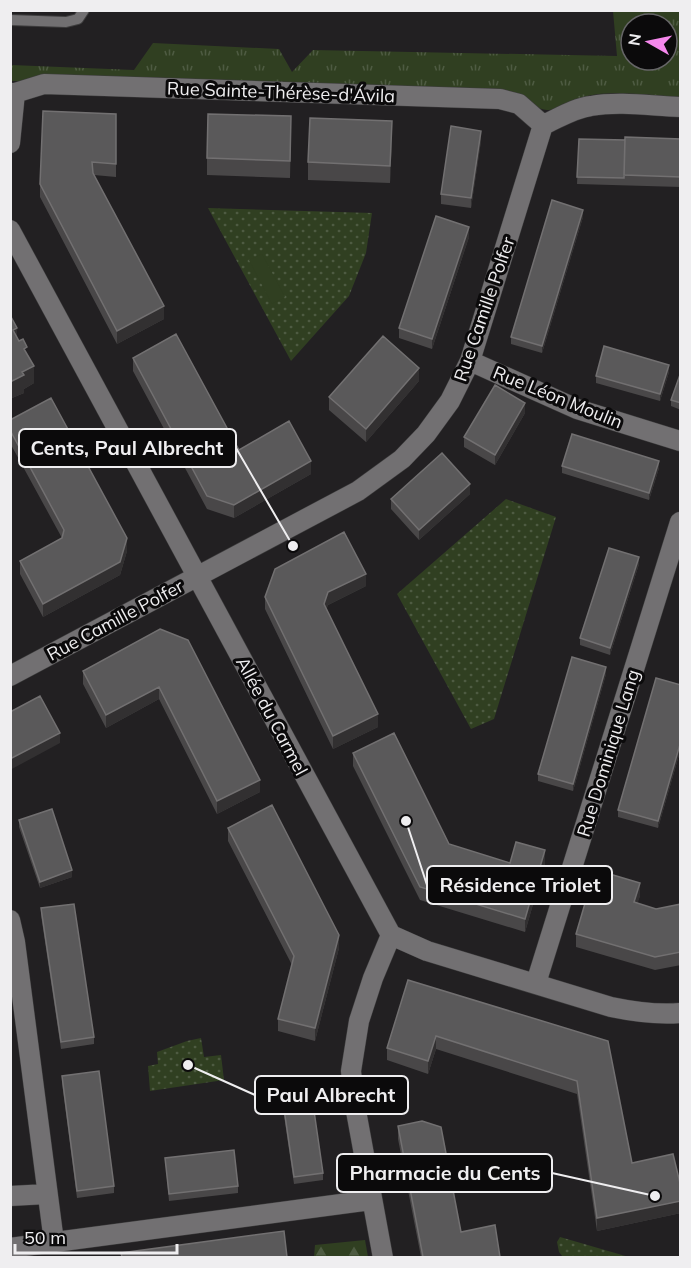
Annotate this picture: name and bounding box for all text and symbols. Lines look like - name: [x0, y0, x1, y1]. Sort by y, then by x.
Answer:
- north arrow: [619, 12, 679, 72]
- text: N: [623, 32, 645, 47]
- street label: Rue Sainte-Thérèse-d'Ávila: [167, 77, 395, 107]
- street label: Rue Camille Polfer: [448, 233, 520, 384]
- street label: Rue Léon Moulin: [490, 361, 626, 433]
- callout: Cents, Paul Albrecht: [19, 429, 236, 467]
- text: Cents, Paul Albrecht: [31, 435, 224, 460]
- street label: Rue Camille Polfer: [43, 574, 188, 666]
- street label: Allée du Carmel: [231, 653, 313, 779]
- street label: Rue Dominique Lang: [572, 667, 644, 839]
- callout: Résidence Triolet: [427, 866, 612, 904]
- text: Résidence Triolet: [439, 872, 601, 897]
- callout: Paul Albrecht: [255, 1076, 408, 1114]
- text: Paul Albrecht: [267, 1082, 396, 1107]
- callout: Pharmacie du Cents: [337, 1154, 552, 1192]
- text: Pharmacie du Cents: [349, 1160, 541, 1185]
- scale bar: [15, 1217, 177, 1255]
- text: 50 m: [24, 1226, 66, 1249]

